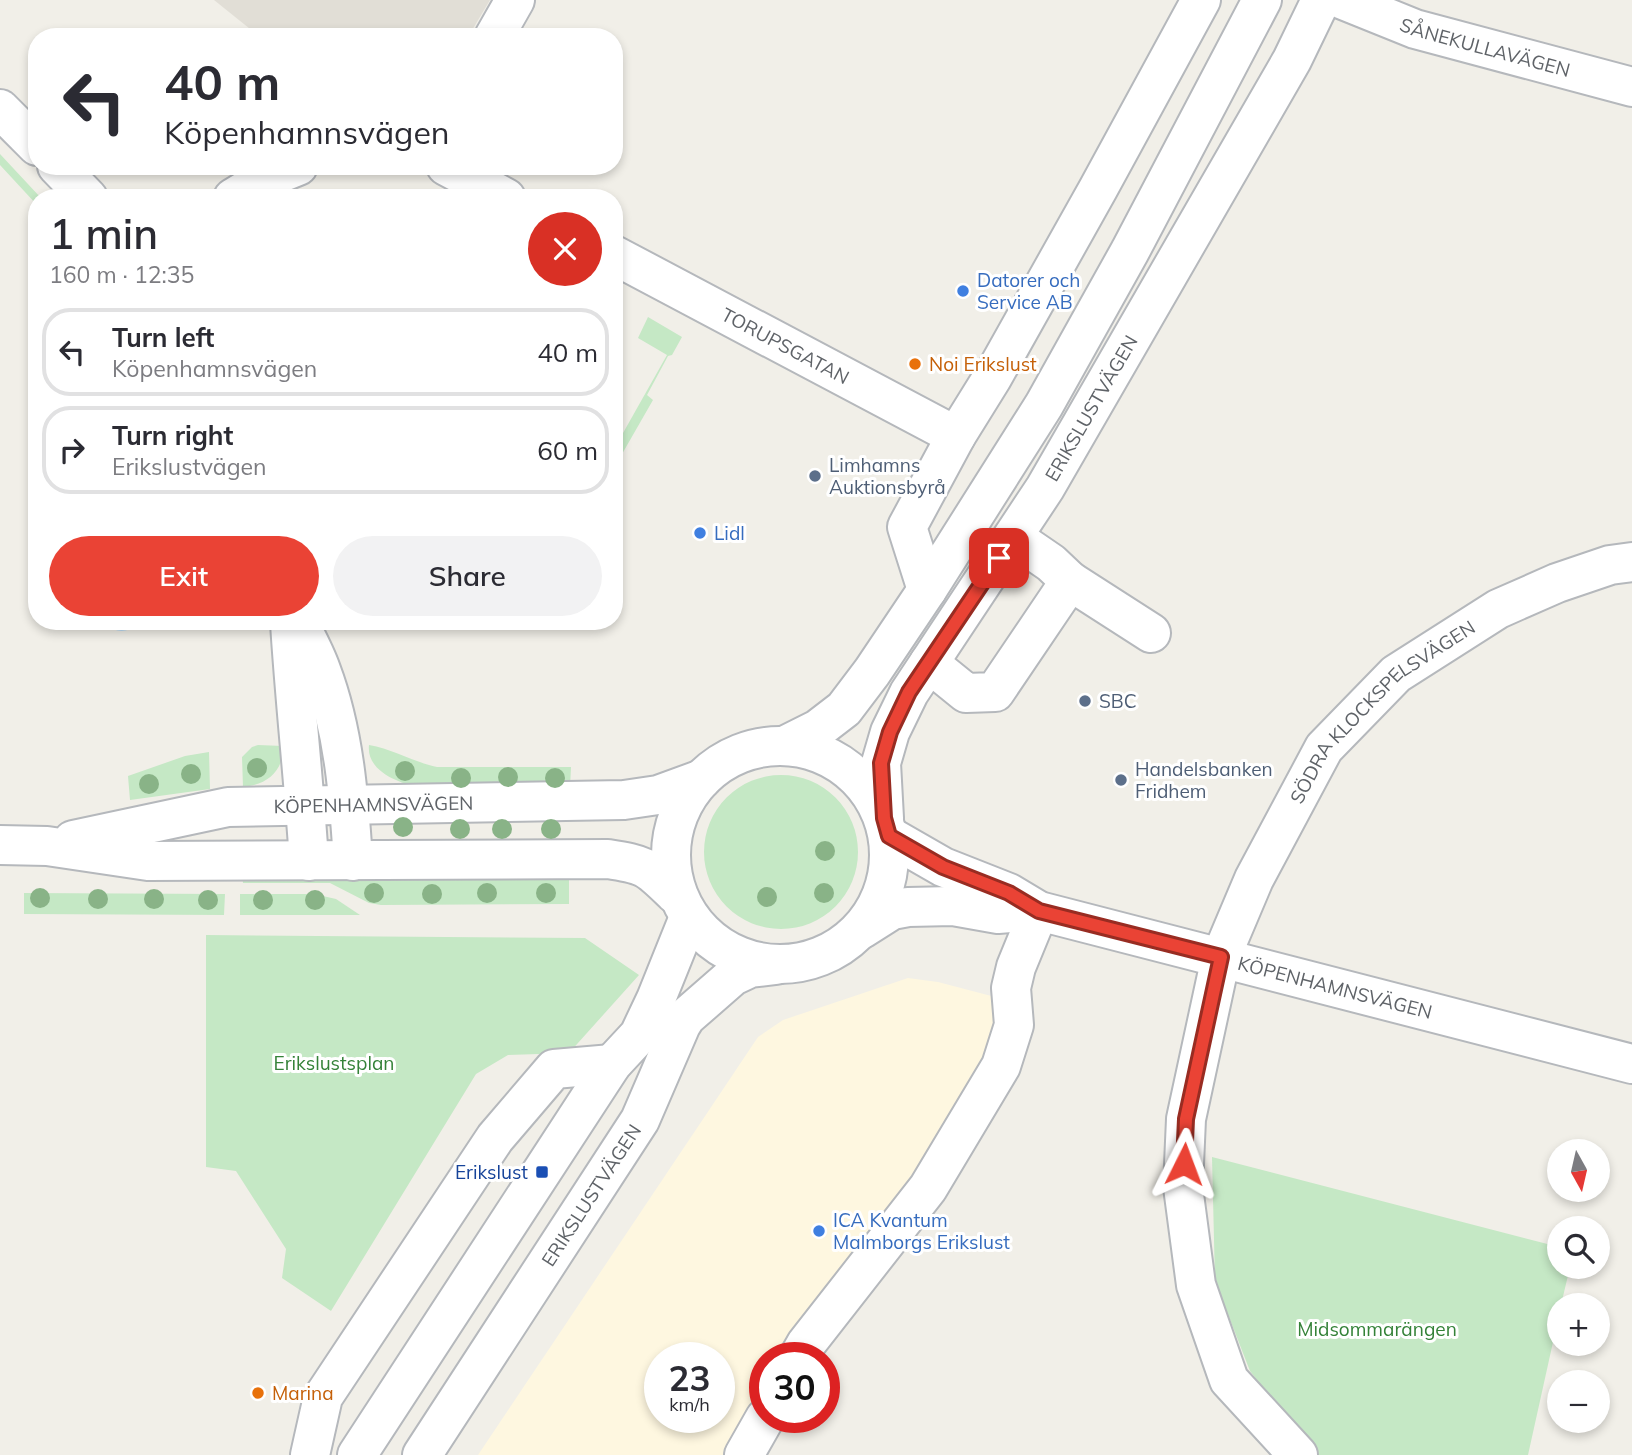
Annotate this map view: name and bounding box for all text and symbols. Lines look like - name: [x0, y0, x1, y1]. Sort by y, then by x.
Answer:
- street label: SÅNEKULLAVÄGEN: [1396, 12, 1573, 82]
- text: 40 m: [164, 51, 280, 112]
- icon: left: [49, 56, 140, 147]
- text: Köpenhamnsvägen: [164, 112, 450, 152]
- text: 1 min: [49, 207, 158, 260]
- button: close: [528, 212, 602, 286]
- text: 160 m · 12:35: [49, 260, 194, 289]
- place label: Datorer och Service AB: [977, 268, 1080, 314]
- marker: Datorer och Service AB: [955, 283, 971, 299]
- street label: TORUPSGATAN: [717, 302, 853, 389]
- text: Turn left: [112, 321, 214, 354]
- street label: ERIKSLUSTVÄGEN: [1039, 331, 1143, 486]
- icon: left: [53, 333, 91, 371]
- text: 40 m: [537, 336, 598, 369]
- place label: Noi Erikslust: [929, 352, 1037, 376]
- text: Köpenhamnsvägen: [112, 354, 317, 383]
- marker: Noi Erikslust: [907, 356, 923, 372]
- text: Turn right: [112, 419, 233, 452]
- icon: right: [53, 431, 91, 469]
- text: 60 m: [537, 434, 598, 467]
- text: Erikslustvägen: [112, 452, 267, 481]
- place label: Limhamns Auktionsbyrå: [829, 453, 946, 499]
- marker: Limhamns Auktionsbyrå: [807, 468, 823, 484]
- place label: Lidl: [714, 521, 745, 545]
- marker: Lidl: [692, 525, 708, 541]
- pin: [969, 528, 1029, 588]
- button: Exit: [49, 536, 319, 616]
- button: Share: [333, 536, 602, 616]
- icon: arrive: [980, 539, 1018, 577]
- street label: SÖDRA KLOCKSPELSVÄGEN: [1285, 615, 1479, 808]
- place label: SBC: [1099, 689, 1137, 713]
- marker: SBC: [1077, 693, 1093, 709]
- place label: Handelsbanken Fridhem: [1135, 757, 1273, 803]
- marker: Handelsbanken Fridhem: [1113, 772, 1129, 788]
- street label: KÖPENHAMNSVÄGEN: [273, 791, 474, 818]
- street label: KÖPENHAMNSVÄGEN: [1235, 951, 1435, 1024]
- park label: Erikslustsplan: [274, 1051, 394, 1075]
- street label: ERIKSLUSTVÄGEN: [536, 1120, 646, 1271]
- position arrow: [1147, 1127, 1221, 1201]
- north arrow: [1547, 1139, 1610, 1202]
- map controls: [1547, 1139, 1610, 1433]
- place label: Erikslust: [455, 1160, 528, 1184]
- marker: Erikslust: [534, 1164, 550, 1180]
- place label: ICA Kvantum Malmborgs Erikslust: [833, 1208, 1010, 1254]
- button: search: [1547, 1216, 1610, 1279]
- marker: ICA Kvantum Malmborgs Erikslust: [811, 1223, 827, 1239]
- button: +: [1547, 1293, 1610, 1356]
- park label: Midsommarängen: [1297, 1317, 1457, 1341]
- speed limit sign: 30: [749, 1342, 840, 1433]
- text: 23: [668, 1356, 711, 1400]
- button: −: [1547, 1370, 1610, 1433]
- place label: Marina: [272, 1381, 334, 1405]
- marker: Marina: [250, 1385, 266, 1401]
- text: km/h: [669, 1393, 710, 1416]

